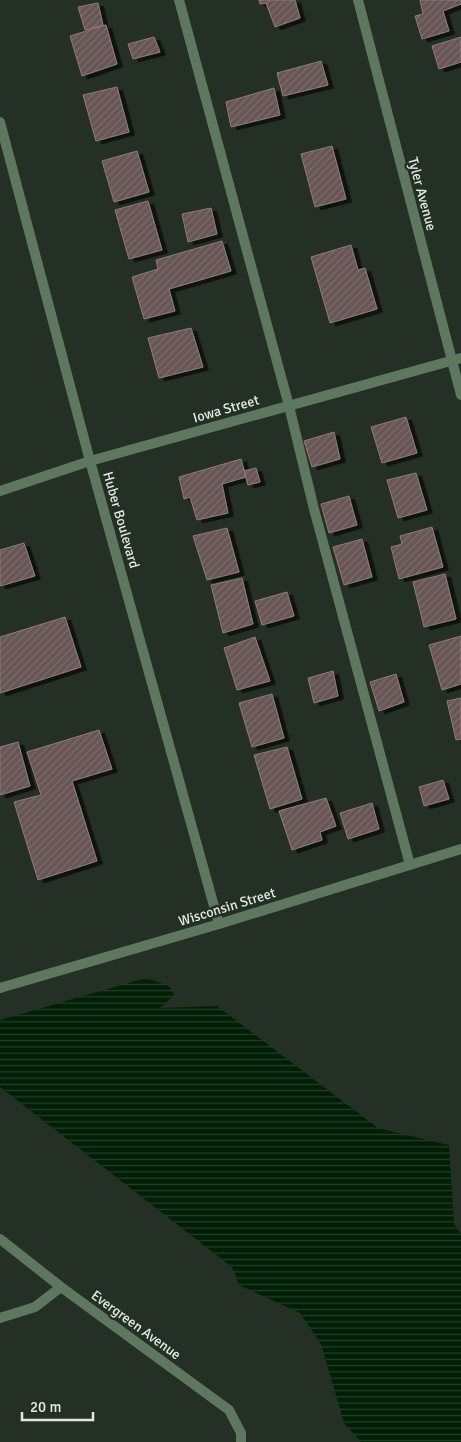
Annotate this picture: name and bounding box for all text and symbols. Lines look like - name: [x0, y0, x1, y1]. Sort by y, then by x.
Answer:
- street label: Tyler Avenue: [404, 155, 440, 233]
- street label: Iowa Street: [191, 391, 261, 427]
- street label: Huber Boulevard: [99, 470, 143, 570]
- street label: Wisconsin Street: [177, 884, 278, 930]
- street label: Evergreen Avenue: [88, 1287, 184, 1363]
- scale bar: [22, 1390, 94, 1422]
- text: 20 m: [30, 1398, 61, 1416]

